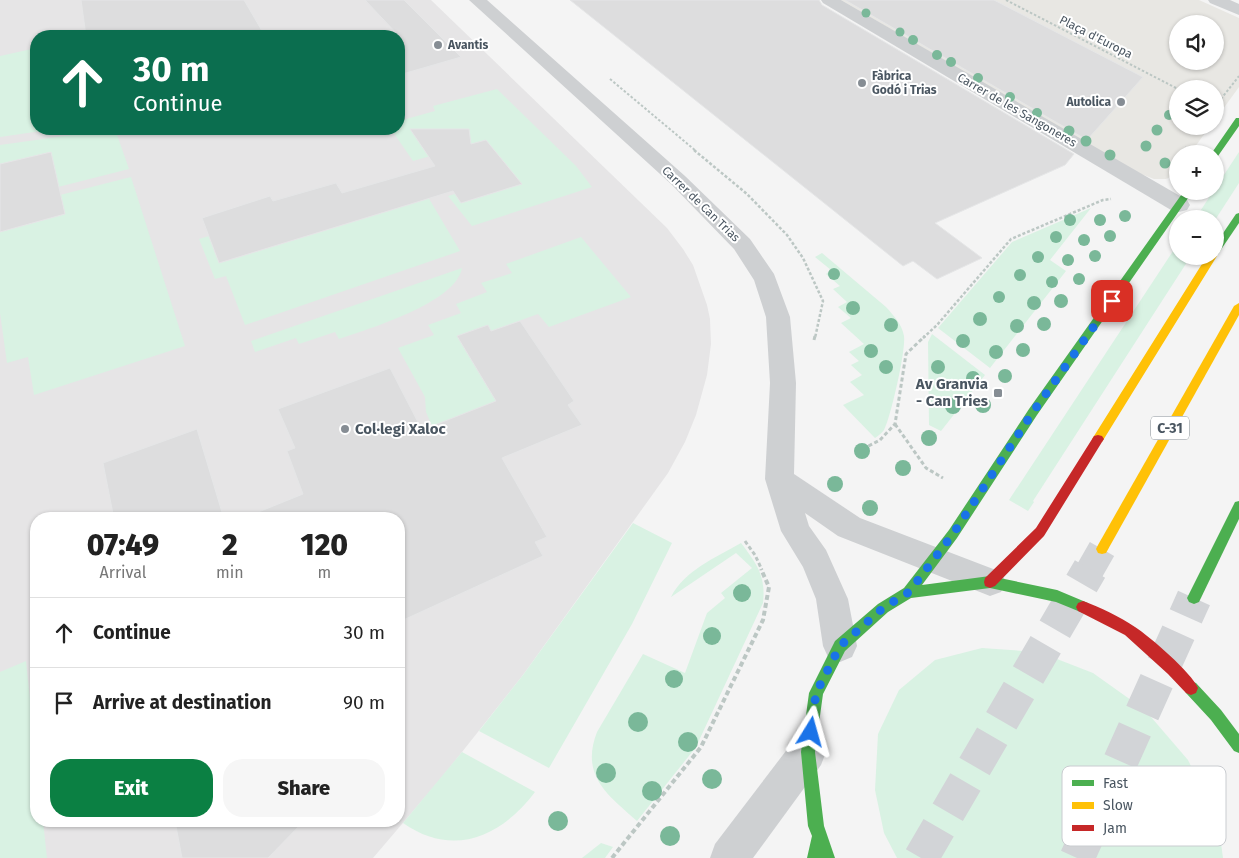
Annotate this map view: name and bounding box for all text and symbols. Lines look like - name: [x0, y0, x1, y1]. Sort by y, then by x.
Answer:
- street label: Plaça d'Europa: [1057, 13, 1135, 61]
- map controls: [1169, 15, 1224, 265]
- button: sound: [1169, 15, 1224, 70]
- place label: Avantis: [447, 38, 488, 52]
- marker: Avantis: [432, 39, 444, 51]
- text: 30 m: [133, 48, 210, 90]
- icon: ahead: [50, 50, 115, 115]
- place label: Fàbrica Godó i Trias: [872, 69, 937, 97]
- street label: Carrer de les Sangoneres: [955, 70, 1079, 150]
- marker: Fàbrica Godó i Trias: [856, 77, 868, 89]
- button: layers: [1169, 80, 1224, 135]
- text: Continue: [133, 90, 222, 117]
- place label: Autolica: [1065, 95, 1111, 109]
- marker: Autolica: [1115, 96, 1127, 108]
- button: +: [1169, 145, 1224, 200]
- street label: Carrer de Can Trias: [659, 163, 743, 245]
- button: −: [1169, 210, 1224, 265]
- pin: [1091, 280, 1133, 322]
- icon: arrive: [1098, 287, 1126, 315]
- place label: Av Granvia - Can Tries: [915, 375, 988, 410]
- marker: Av Granvia - Can Tries: [992, 387, 1004, 399]
- road number: C-31: [1151, 416, 1189, 439]
- place label: Col·legi Xaloc: [355, 420, 446, 438]
- marker: Col·legi Xaloc: [339, 423, 351, 435]
- text: 07:49: [87, 527, 159, 563]
- text: 2: [222, 527, 238, 563]
- text: 120: [300, 527, 348, 563]
- text: Arrival: [100, 563, 146, 582]
- text: min: [216, 563, 244, 582]
- text: m: [317, 563, 331, 582]
- icon: ahead: [50, 619, 78, 647]
- text: Continue: [93, 621, 171, 644]
- text: 30 m: [344, 621, 385, 644]
- icon: arrive: [50, 689, 78, 717]
- text: Arrive at destination: [93, 691, 272, 714]
- text: 90 m: [343, 691, 385, 714]
- position arrow: [784, 705, 836, 757]
- button: Exit: [50, 759, 213, 817]
- button: Share: [223, 759, 385, 817]
- legend: [1062, 766, 1226, 846]
- text: Fast: [1103, 775, 1129, 792]
- text: Slow: [1103, 797, 1133, 814]
- text: Jam: [1103, 820, 1127, 837]

